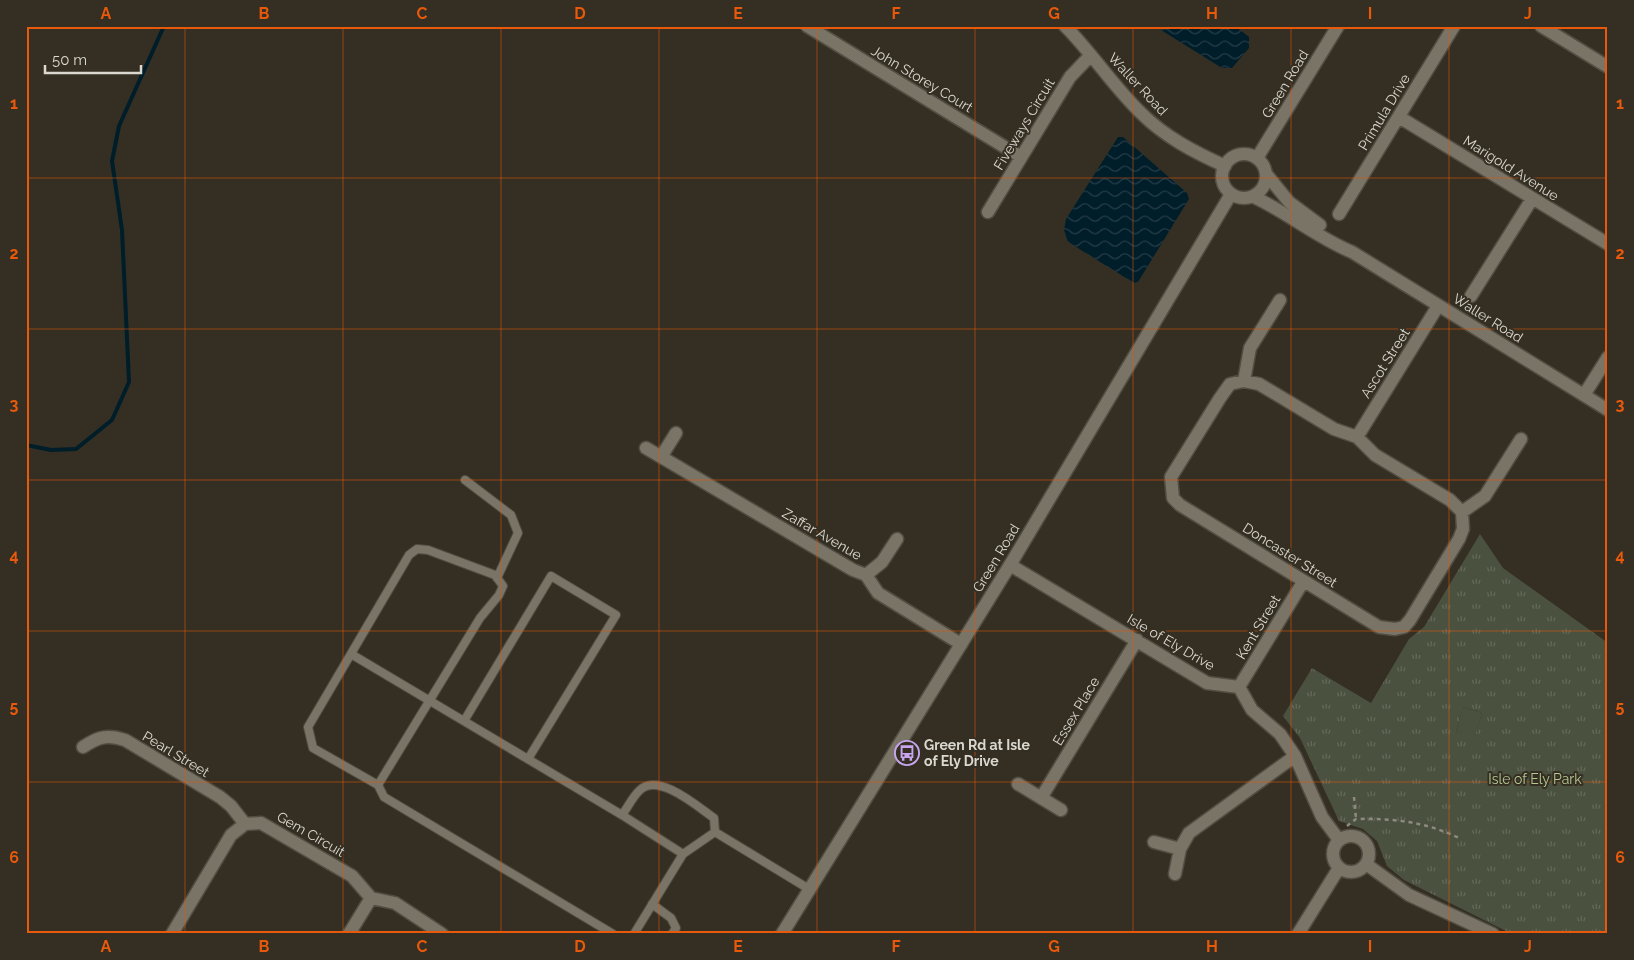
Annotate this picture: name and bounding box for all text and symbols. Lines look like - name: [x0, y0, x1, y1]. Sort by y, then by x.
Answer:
- text: A: [101, 4, 112, 23]
- text: B: [259, 4, 270, 23]
- text: C: [417, 4, 428, 23]
- text: D: [574, 4, 586, 23]
- text: E: [733, 4, 743, 23]
- text: F: [891, 4, 901, 23]
- text: G: [1048, 4, 1060, 23]
- text: H: [1206, 4, 1218, 23]
- text: I: [1368, 4, 1372, 23]
- text: J: [1524, 4, 1532, 23]
- scale bar: [45, 42, 141, 74]
- street label: John Storey Court: [868, 42, 976, 116]
- street label: Green Road: [1258, 47, 1312, 121]
- street label: Waller Road: [1105, 50, 1171, 118]
- text: 50 m: [52, 51, 87, 69]
- street label: Primula Drive: [1355, 71, 1413, 153]
- street label: Fiveways Circuit: [990, 75, 1058, 173]
- text: 1: [10, 94, 18, 113]
- text: 1: [1616, 94, 1624, 113]
- street label: Marigold Avenue: [1460, 132, 1562, 204]
- text: 2: [9, 244, 19, 263]
- text: 2: [1615, 244, 1625, 263]
- street label: Waller Road: [1450, 290, 1526, 346]
- street label: Ascot Street: [1357, 325, 1413, 401]
- text: 3: [10, 395, 19, 414]
- text: 3: [1616, 395, 1625, 414]
- street label: Zaffar Avenue: [779, 505, 865, 563]
- street label: Doncaster Street: [1240, 520, 1340, 591]
- street label: Green Road: [969, 521, 1023, 595]
- text: 4: [9, 546, 19, 565]
- text: 4: [1615, 546, 1625, 565]
- street label: Kent Street: [1233, 592, 1284, 662]
- street label: Isle of Ely Drive: [1125, 611, 1217, 673]
- street label: Essex Place: [1049, 674, 1103, 748]
- text: 5: [10, 697, 19, 716]
- text: 5: [1616, 697, 1625, 716]
- street label: Pearl Street: [140, 728, 213, 780]
- place label: Green Rd at Isle of Ely Drive: [924, 737, 1031, 769]
- bus stop icon: Green Rd at Isle of Ely Drive: [894, 740, 920, 766]
- park label: Isle of Ely Park: [1488, 771, 1582, 787]
- street label: Gem Circuit: [274, 808, 348, 860]
- text: 6: [9, 848, 19, 867]
- text: 6: [1615, 848, 1625, 867]
- text: A: [101, 937, 112, 956]
- text: B: [259, 937, 270, 956]
- text: C: [417, 937, 428, 956]
- text: D: [574, 937, 586, 956]
- text: E: [733, 937, 743, 956]
- text: F: [891, 937, 901, 956]
- text: G: [1048, 937, 1060, 956]
- text: H: [1206, 937, 1218, 956]
- text: I: [1368, 937, 1372, 956]
- text: J: [1524, 937, 1532, 956]

